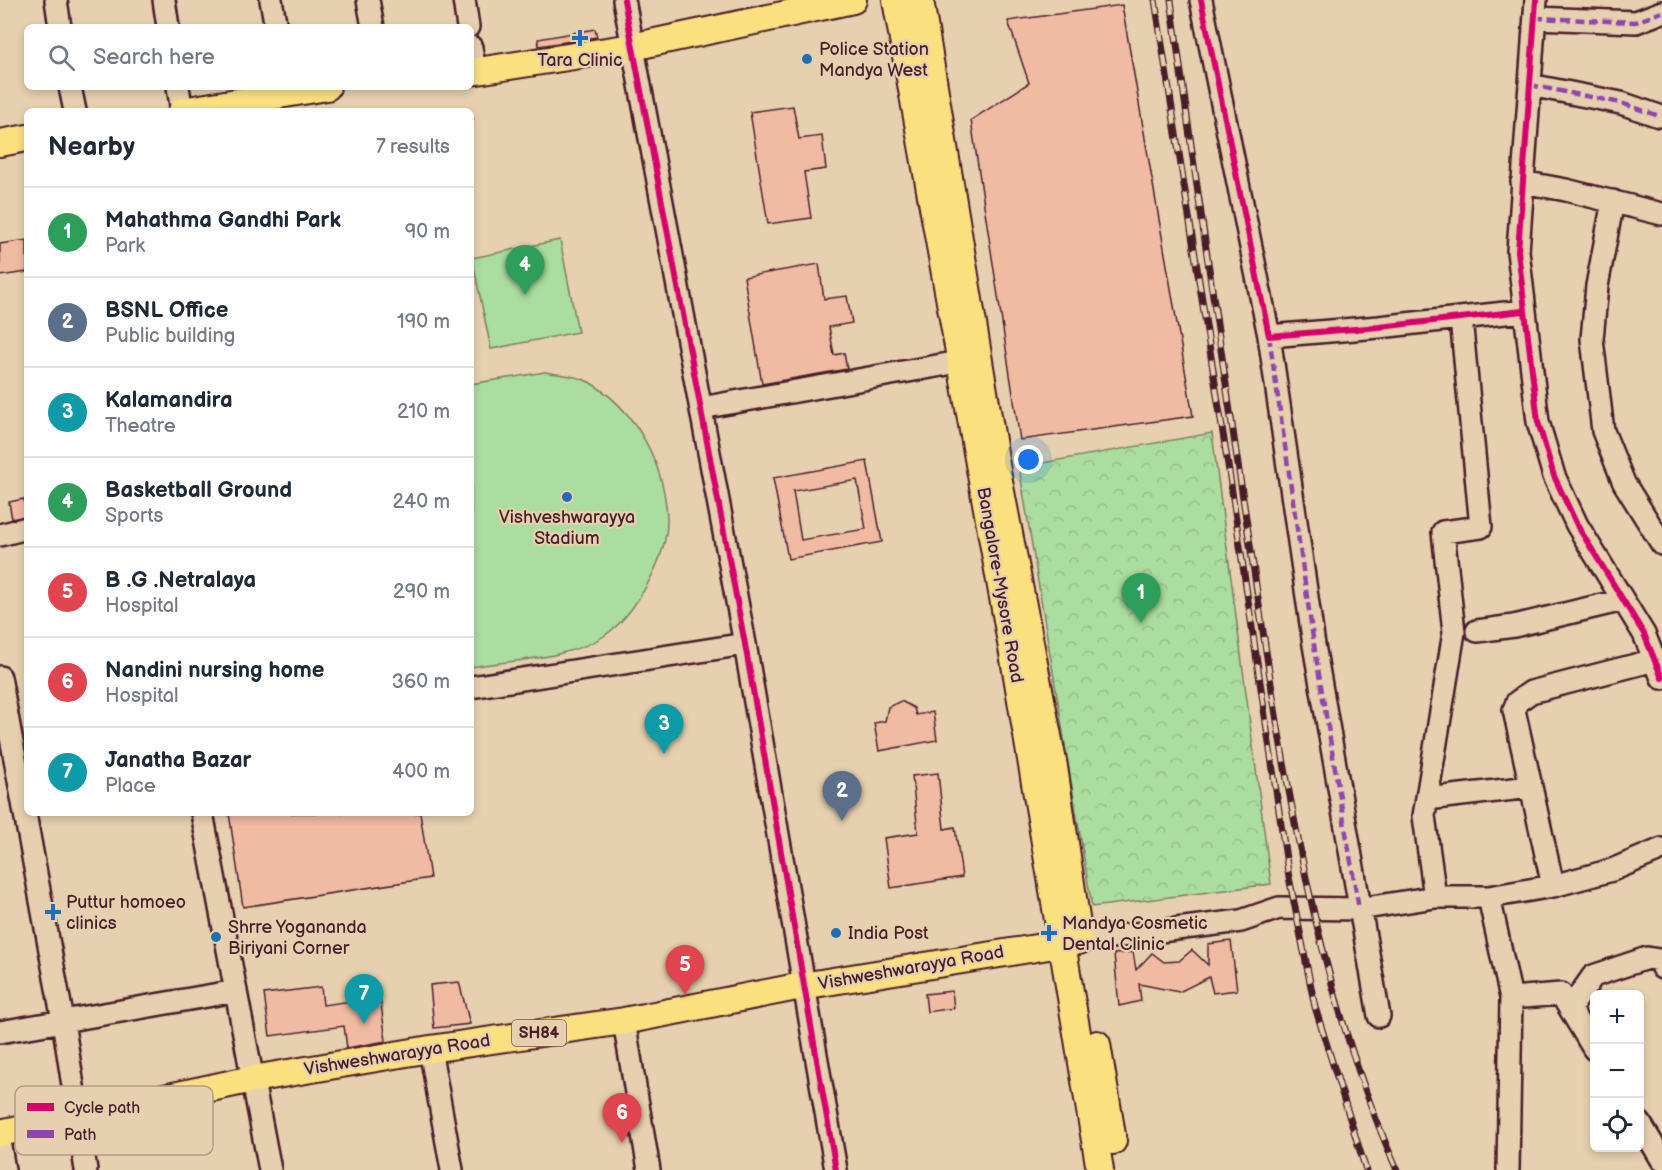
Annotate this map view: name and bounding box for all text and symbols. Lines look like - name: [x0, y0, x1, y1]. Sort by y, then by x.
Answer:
- search box: [24, 24, 474, 90]
- marker: Tara Clinic: [571, 29, 589, 47]
- place label: Police Station Mandya West: [819, 39, 929, 81]
- icon: search: [45, 41, 78, 74]
- text: Search here: [93, 44, 215, 71]
- place label: Tara Clinic: [537, 50, 623, 71]
- marker: Police Station Mandya West: [800, 52, 814, 66]
- text: Nearby: [48, 132, 135, 163]
- text: 7 results: [376, 135, 450, 159]
- text: Mahathma Gandhi Park: [105, 207, 341, 234]
- text: 1: [63, 220, 72, 244]
- text: 90 m: [405, 220, 450, 244]
- text: Park: [105, 234, 145, 258]
- pin: 4: [506, 246, 544, 295]
- text: BSNL Office: [105, 297, 228, 324]
- text: 2: [62, 310, 73, 334]
- text: 190 m: [397, 310, 450, 334]
- text: Public building: [105, 324, 235, 348]
- text: Kalamandira: [105, 387, 233, 414]
- text: 3: [62, 400, 73, 424]
- text: 210 m: [397, 400, 450, 424]
- text: Theatre: [105, 414, 176, 438]
- your location: [1014, 445, 1043, 474]
- text: Basketball Ground: [105, 477, 292, 504]
- street label: Bangalore-Mysore Road: [972, 485, 1028, 685]
- text: 4: [62, 490, 73, 514]
- text: 240 m: [393, 490, 450, 514]
- marker: Vishveshwarayya Stadium: [560, 490, 574, 504]
- text: Sports: [105, 504, 163, 528]
- place label: Vishveshwarayya Stadium: [499, 507, 635, 549]
- text: B .G .Netralaya: [105, 567, 256, 594]
- pin: 1: [1122, 574, 1160, 623]
- text: 5: [62, 580, 73, 604]
- text: 290 m: [393, 580, 450, 604]
- text: Hospital: [105, 594, 178, 618]
- text: Nandini nursing home: [105, 657, 324, 684]
- text: 6: [61, 670, 74, 694]
- text: 360 m: [392, 670, 450, 694]
- text: Hospital: [105, 684, 178, 708]
- pin: 3: [644, 704, 684, 754]
- text: Janatha Bazar: [105, 747, 251, 774]
- text: 7: [62, 760, 73, 784]
- text: 400 m: [392, 760, 450, 784]
- pin: 2: [822, 772, 862, 821]
- text: Place: [105, 774, 156, 798]
- place label: Puttur homoeo clinics: [66, 892, 186, 934]
- marker: Puttur homoeo clinics: [44, 903, 62, 921]
- place label: Mandya Cosmetic Dental Clinic: [1062, 913, 1208, 955]
- place label: Shrre Yogananda Biriyani Corner: [228, 917, 367, 959]
- place label: India Post: [848, 923, 929, 944]
- marker: Mandya Cosmetic Dental Clinic: [1040, 924, 1058, 942]
- marker: India Post: [829, 926, 843, 940]
- marker: Shrre Yogananda Biriyani Corner: [209, 930, 223, 944]
- street label: Vishweshwarayya Road: [816, 941, 1006, 995]
- pin: 5: [666, 946, 704, 995]
- pin: 7: [344, 974, 384, 1024]
- map controls: [1590, 990, 1644, 1152]
- button: +: [1590, 990, 1644, 1044]
- road number: SH84: [512, 1020, 566, 1046]
- street label: Vishweshwarayya Road: [302, 1030, 492, 1080]
- button: −: [1590, 1044, 1644, 1098]
- legend: [15, 1086, 213, 1155]
- pin: 6: [602, 1094, 642, 1143]
- button: locate: [1590, 1098, 1644, 1152]
- text: Cycle path: [64, 1099, 140, 1118]
- text: Path: [64, 1126, 96, 1145]

